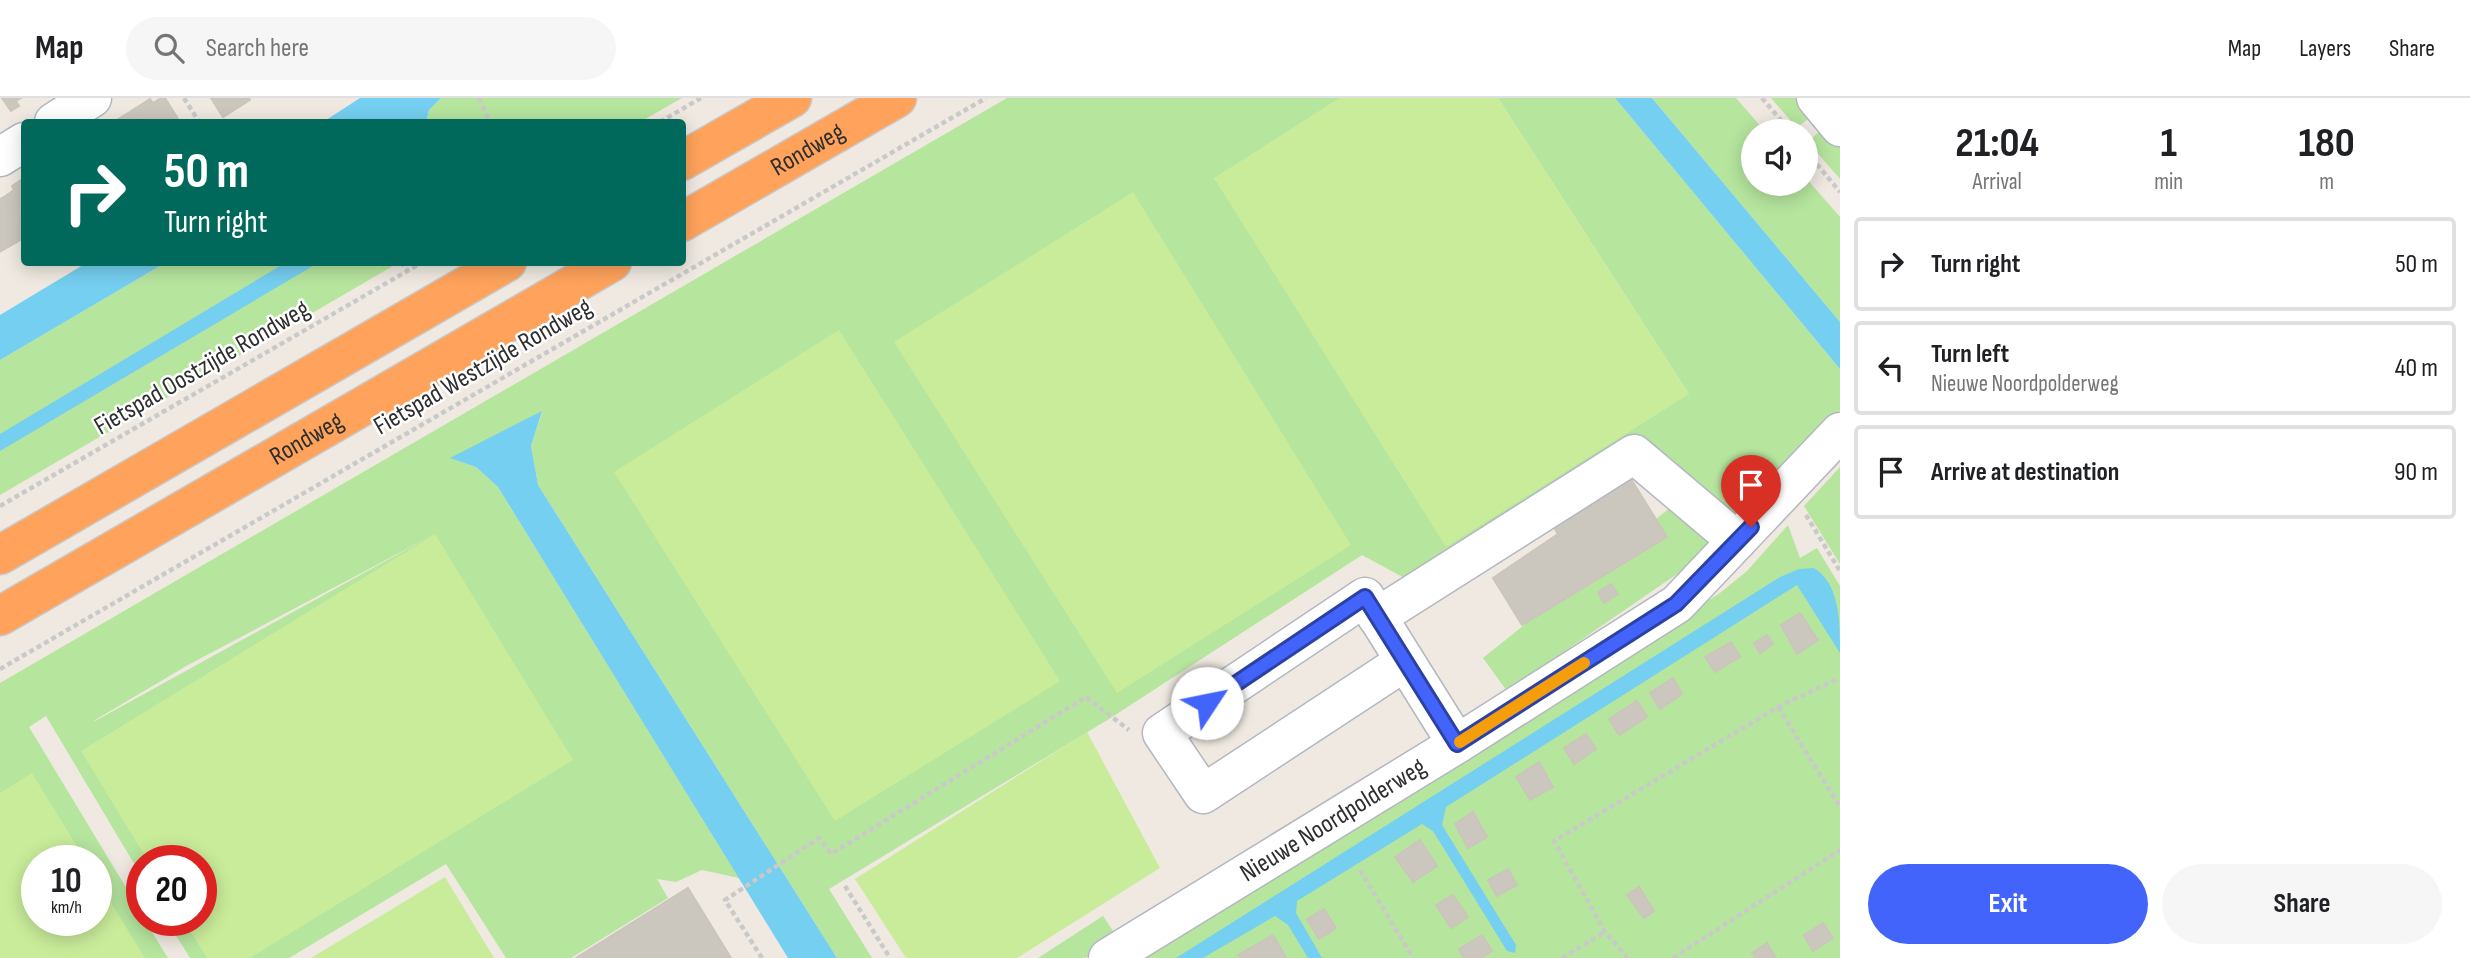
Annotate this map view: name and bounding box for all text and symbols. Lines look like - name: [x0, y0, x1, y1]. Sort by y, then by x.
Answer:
- search box: [126, 17, 616, 80]
- text: Map: [35, 28, 84, 68]
- icon: search: [150, 29, 188, 67]
- text: Search here: [206, 33, 309, 64]
- text: Map: [2228, 34, 2261, 63]
- text: Layers: [2299, 34, 2351, 63]
- text: Share: [2389, 34, 2435, 63]
- street label: Rondweg: [765, 116, 850, 183]
- text: 21:04: [1955, 118, 2039, 169]
- text: 1: [2161, 118, 2177, 169]
- text: 180: [2298, 118, 2355, 169]
- map controls: [1741, 119, 1818, 196]
- button: sound: [1741, 119, 1818, 196]
- text: 50 m: [164, 143, 249, 202]
- icon: right: [49, 147, 140, 238]
- text: Arrival: [1972, 168, 2022, 196]
- text: min: [2154, 168, 2183, 196]
- text: m: [2319, 168, 2334, 196]
- text: Turn right: [164, 203, 268, 242]
- icon: right: [1872, 245, 1910, 283]
- text: Turn right: [1931, 249, 2020, 280]
- text: 50 m: [2395, 249, 2438, 280]
- street label: Fietspad Westzijde Rondweg: [368, 292, 598, 442]
- street label: Fietspad Oostzijde Rondweg: [89, 294, 315, 442]
- text: Turn left: [1931, 339, 2009, 370]
- icon: left: [1872, 349, 1910, 387]
- text: 40 m: [2395, 353, 2438, 384]
- text: Nieuwe Noordpolderweg: [1931, 370, 2119, 398]
- street label: Rondweg: [264, 406, 348, 472]
- icon: arrive: [1872, 453, 1910, 491]
- pin: [1721, 455, 1781, 527]
- text: Arrive at destination: [1931, 457, 2119, 488]
- text: 90 m: [2394, 457, 2438, 488]
- icon: arrive: [1732, 466, 1770, 504]
- position arrow: [1170, 666, 1244, 740]
- street label: Nieuwe Noordpolderweg: [1235, 751, 1432, 889]
- speed limit sign: 20: [126, 845, 217, 936]
- text: 10: [51, 860, 82, 903]
- button: Exit: [1868, 864, 2148, 944]
- button: Share: [2162, 864, 2442, 944]
- text: km/h: [51, 897, 82, 918]

